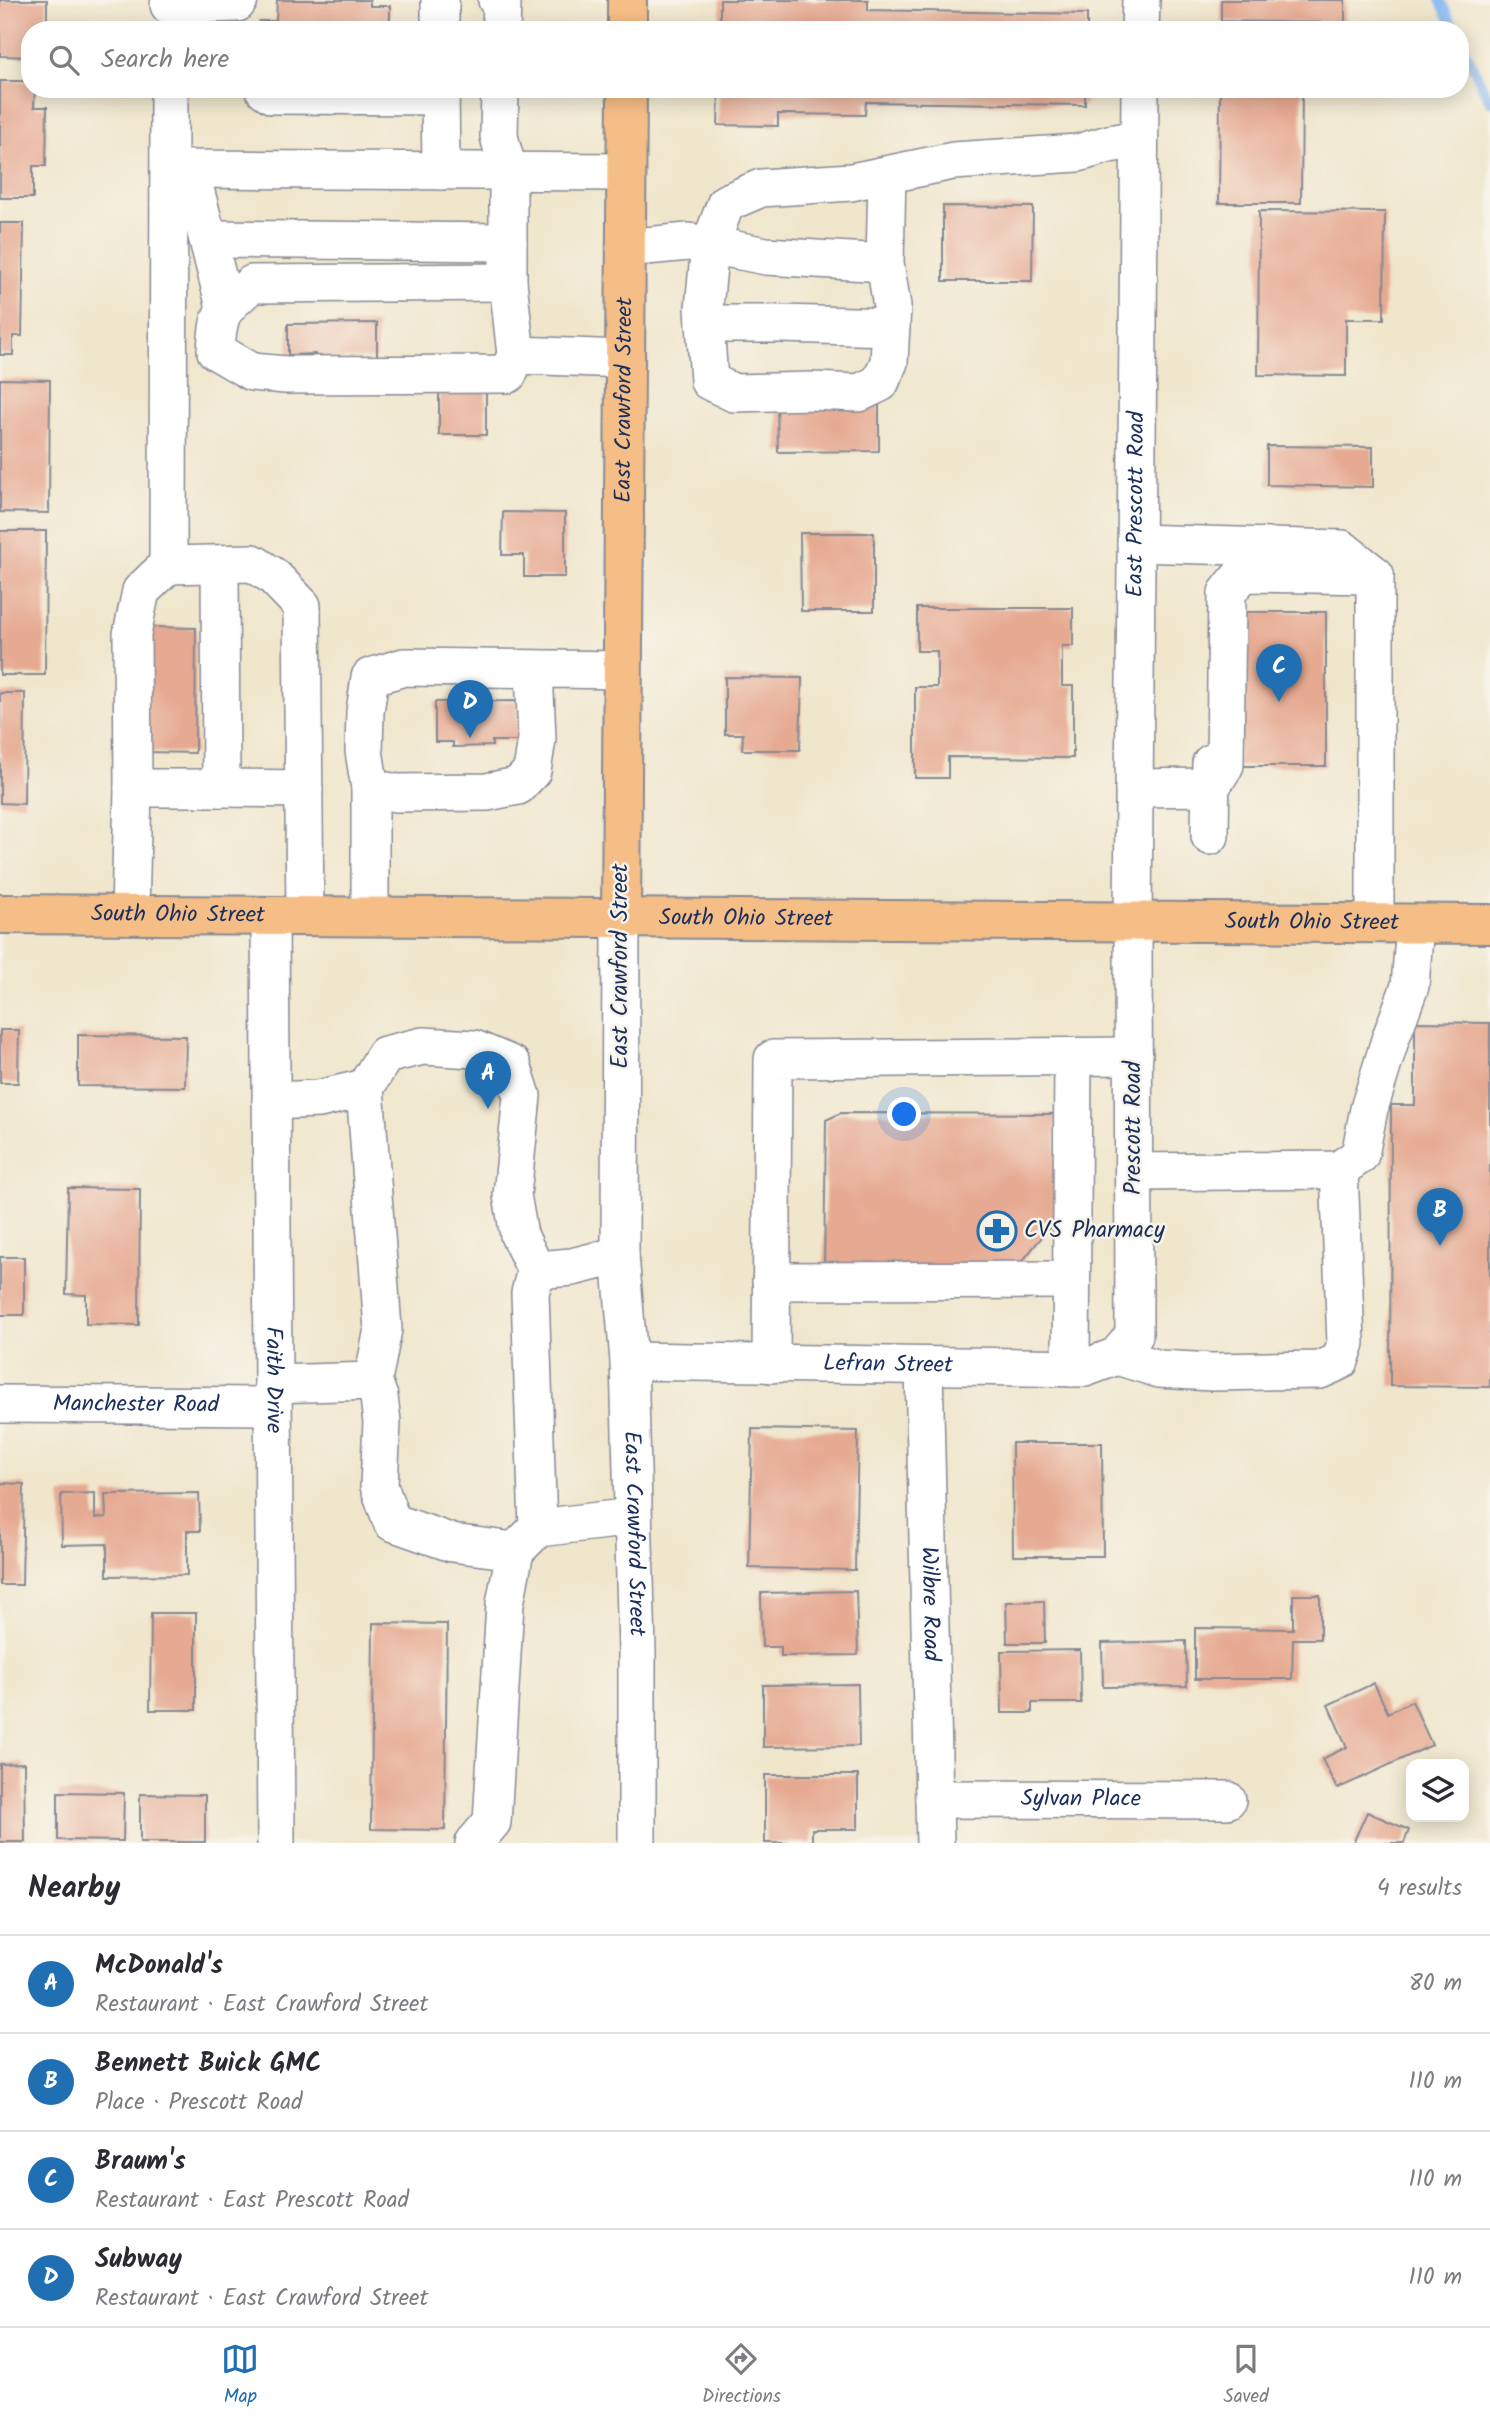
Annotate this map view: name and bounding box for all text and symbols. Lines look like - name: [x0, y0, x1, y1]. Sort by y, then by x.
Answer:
- search box: [21, 21, 1469, 98]
- text: Search here: [101, 39, 229, 81]
- icon: search: [45, 41, 83, 79]
- street label: East Crawford Street: [606, 296, 644, 503]
- street label: East Prescott Road: [1118, 410, 1155, 598]
- pin: C: [1256, 644, 1302, 702]
- pin: D: [447, 680, 493, 738]
- street label: East Crawford Street: [603, 862, 639, 1069]
- street label: South Ohio Street: [91, 897, 266, 934]
- street label: South Ohio Street: [659, 900, 834, 938]
- street label: South Ohio Street: [1225, 904, 1400, 941]
- pin: A: [465, 1051, 511, 1109]
- street label: Prescott Road: [1116, 1060, 1152, 1195]
- your location: [887, 1097, 921, 1131]
- pin: B: [1417, 1188, 1463, 1246]
- pharmacy icon: CVS Pharmacy: [976, 1210, 1018, 1252]
- place label: CVS Pharmacy: [1024, 1213, 1165, 1249]
- street label: Faith Drive: [255, 1326, 291, 1434]
- street label: Lefran Street: [823, 1346, 954, 1384]
- street label: Manchester Road: [53, 1386, 220, 1424]
- street label: East Crawford Street: [613, 1430, 655, 1638]
- street label: Wilbre Road: [910, 1546, 949, 1662]
- map controls: [1406, 1759, 1469, 1822]
- button: layers: [1406, 1759, 1469, 1822]
- street label: Sylvan Place: [1021, 1781, 1141, 1818]
- text: Nearby: [28, 1865, 120, 1913]
- text: 4 results: [1377, 1871, 1462, 1907]
- text: McDonald's: [95, 1945, 223, 1987]
- text: A: [44, 1966, 58, 2002]
- text: 80 m: [1409, 1966, 1462, 2002]
- text: Restaurant · East Crawford Street: [95, 1987, 428, 2023]
- text: Bennett Buick GMC: [95, 2043, 321, 2085]
- text: B: [44, 2064, 58, 2100]
- text: 110 m: [1409, 2064, 1462, 2100]
- text: Place · Prescott Road: [95, 2085, 302, 2121]
- text: Braum's: [95, 2141, 186, 2183]
- text: C: [44, 2162, 58, 2198]
- text: 110 m: [1409, 2162, 1462, 2198]
- text: Restaurant · East Prescott Road: [95, 2183, 409, 2219]
- text: Subway: [95, 2239, 182, 2281]
- text: D: [43, 2260, 59, 2296]
- text: 110 m: [1409, 2260, 1462, 2296]
- text: Restaurant · East Crawford Street: [95, 2281, 428, 2317]
- tab: Map: [221, 2340, 259, 2412]
- tab: Directions: [702, 2340, 781, 2412]
- tab: Saved: [1224, 2340, 1269, 2412]

